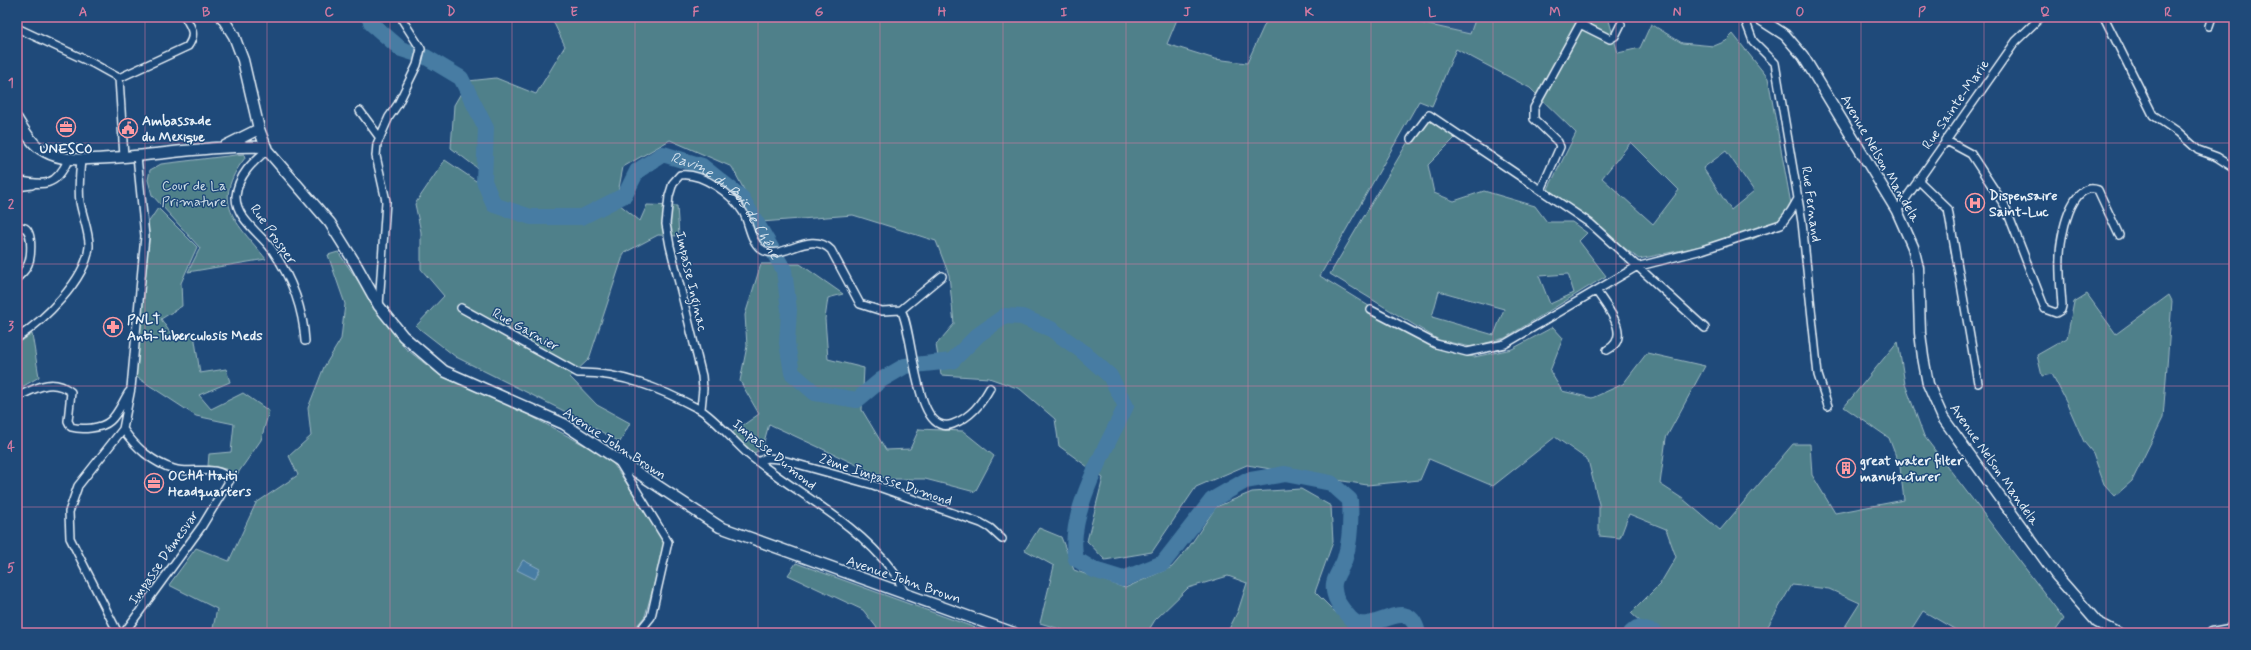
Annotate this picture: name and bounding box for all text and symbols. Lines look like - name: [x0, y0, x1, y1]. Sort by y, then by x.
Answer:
- text: A: [79, 4, 87, 21]
- text: B: [202, 4, 211, 21]
- text: C: [324, 4, 334, 21]
- text: D: [447, 4, 456, 21]
- text: E: [570, 4, 578, 21]
- text: F: [693, 4, 700, 21]
- text: G: [815, 4, 824, 21]
- text: H: [938, 4, 947, 21]
- text: I: [1061, 4, 1068, 21]
- text: J: [1183, 4, 1191, 21]
- text: K: [1304, 4, 1314, 21]
- text: L: [1428, 4, 1437, 21]
- text: M: [1549, 4, 1561, 21]
- text: N: [1673, 4, 1682, 21]
- text: O: [1796, 4, 1805, 21]
- text: P: [1918, 4, 1926, 21]
- text: Q: [2040, 4, 2050, 21]
- text: R: [2164, 4, 2172, 21]
- street label: Rue Sainte-Marie: [1918, 56, 1994, 153]
- text: 1: [8, 75, 14, 92]
- street label: Avenue Nelson Mandela: [1836, 91, 1924, 226]
- place label: Ambassade du Mexique: [142, 112, 212, 146]
- office icon: UNESCO: [55, 116, 77, 138]
- public building icon: Ambassade du Mexique: [117, 117, 139, 139]
- place label: UNESCO: [39, 140, 93, 158]
- water label: Ravine du Bois de Chêne: [668, 148, 785, 264]
- street label: Rue Fernand: [1797, 165, 1825, 243]
- park label: Cour de La Primature: [161, 177, 227, 211]
- place label: Dispensaire Saint-Luc: [1989, 187, 2058, 221]
- hospital icon: Dispensaire Saint-Luc: [1964, 192, 1986, 214]
- text: 2: [8, 196, 15, 213]
- street label: Rue Prosper: [246, 201, 301, 269]
- street label: Impasse Inginac: [669, 230, 711, 334]
- street label: Rue Garnier: [489, 304, 562, 356]
- place label: PNLT Anti-Tuberculosis Meds: [127, 311, 263, 345]
- pharmacy icon: PNLT Anti-Tuberculosis Meds: [102, 316, 124, 338]
- text: 3: [8, 318, 14, 335]
- street label: Avenue Nelson Mandela: [1945, 400, 2043, 529]
- street label: Avenue John Brown: [559, 404, 670, 484]
- street label: Impasse Dumond: [728, 415, 820, 494]
- text: 4: [7, 439, 15, 456]
- street label: 2ème Impasse Dumond: [817, 450, 955, 510]
- place label: great water filter manufacturer: [1860, 452, 1964, 486]
- building icon: great water filter manufacturer: [1835, 457, 1857, 479]
- place label: OCHA Haiti Headquarters: [168, 467, 252, 501]
- office icon: OCHA Haiti Headquarters: [143, 472, 165, 494]
- street label: Impasse Démesvar: [125, 507, 203, 608]
- street label: Avenue John Brown: [844, 552, 963, 608]
- text: 5: [7, 560, 15, 577]

